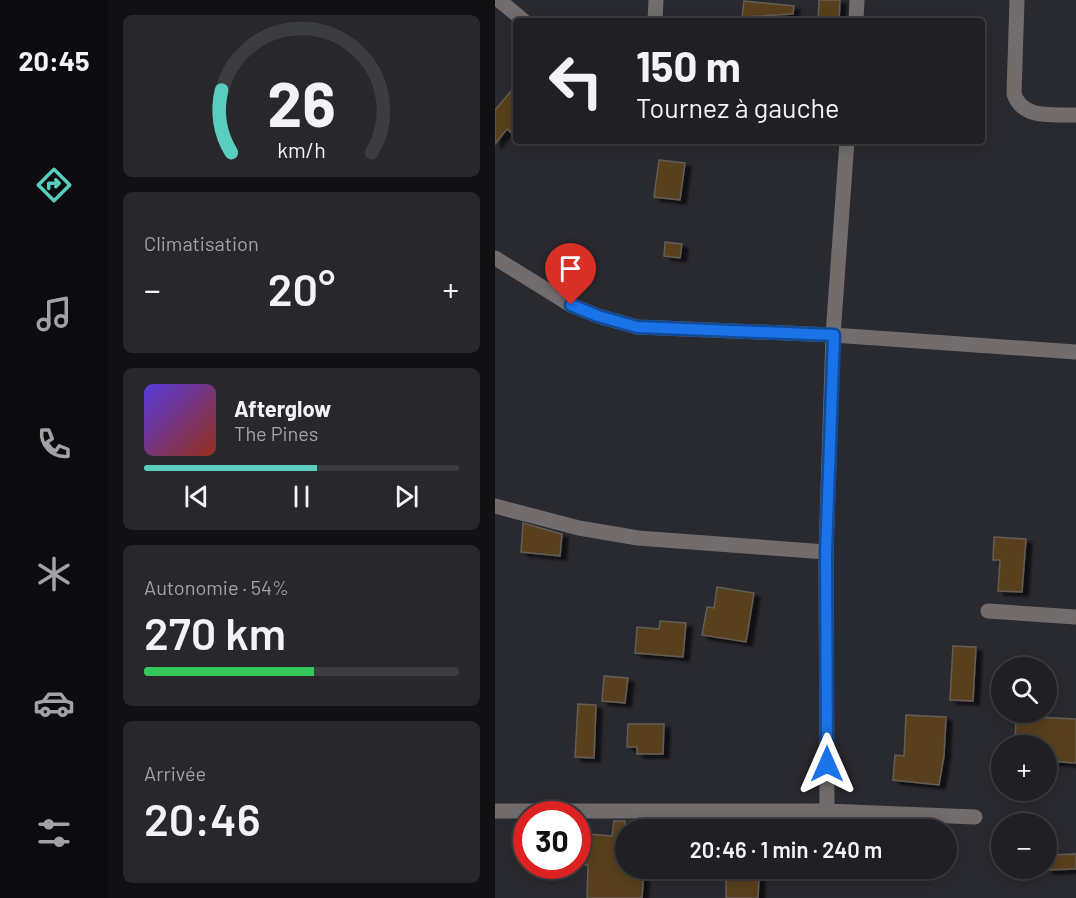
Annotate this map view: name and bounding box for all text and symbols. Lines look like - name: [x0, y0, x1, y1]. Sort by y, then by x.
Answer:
- text: 150 m: [636, 40, 741, 90]
- icon: left: [537, 42, 615, 120]
- text: 20:45: [18, 44, 90, 76]
- text: 26: [267, 65, 336, 139]
- text: Tournez à gauche: [636, 91, 839, 123]
- text: km/h: [277, 137, 326, 162]
- icon: directions: [33, 164, 75, 206]
- text: Climatisation: [144, 231, 259, 255]
- pin: [545, 243, 596, 305]
- icon: arrive: [554, 252, 587, 285]
- text: 20°: [268, 261, 335, 315]
- text: −: [144, 269, 161, 309]
- text: +: [443, 269, 459, 309]
- icon: music: [33, 293, 75, 335]
- text: Afterglow: [234, 395, 331, 421]
- text: The Pines: [234, 421, 318, 445]
- icon: phone: [33, 423, 75, 465]
- icon: previous: [180, 480, 213, 513]
- icon: pause: [285, 480, 318, 513]
- icon: next: [390, 480, 423, 513]
- icon: climate: [33, 553, 75, 595]
- text: Autonomie · 54%: [144, 575, 289, 599]
- text: 270 km: [144, 605, 286, 659]
- map controls: [991, 657, 1057, 879]
- button: search: [991, 657, 1057, 723]
- icon: car: [33, 682, 75, 724]
- position arrow: [795, 732, 859, 796]
- button: +: [991, 735, 1057, 801]
- text: Arrivée: [144, 761, 206, 785]
- text: 20:46: [144, 791, 260, 845]
- speed limit sign: 30: [513, 801, 591, 879]
- icon: filters: [33, 812, 75, 854]
- button: −: [991, 813, 1057, 879]
- text: 20:46 · 1 min · 240 m: [690, 836, 882, 862]

